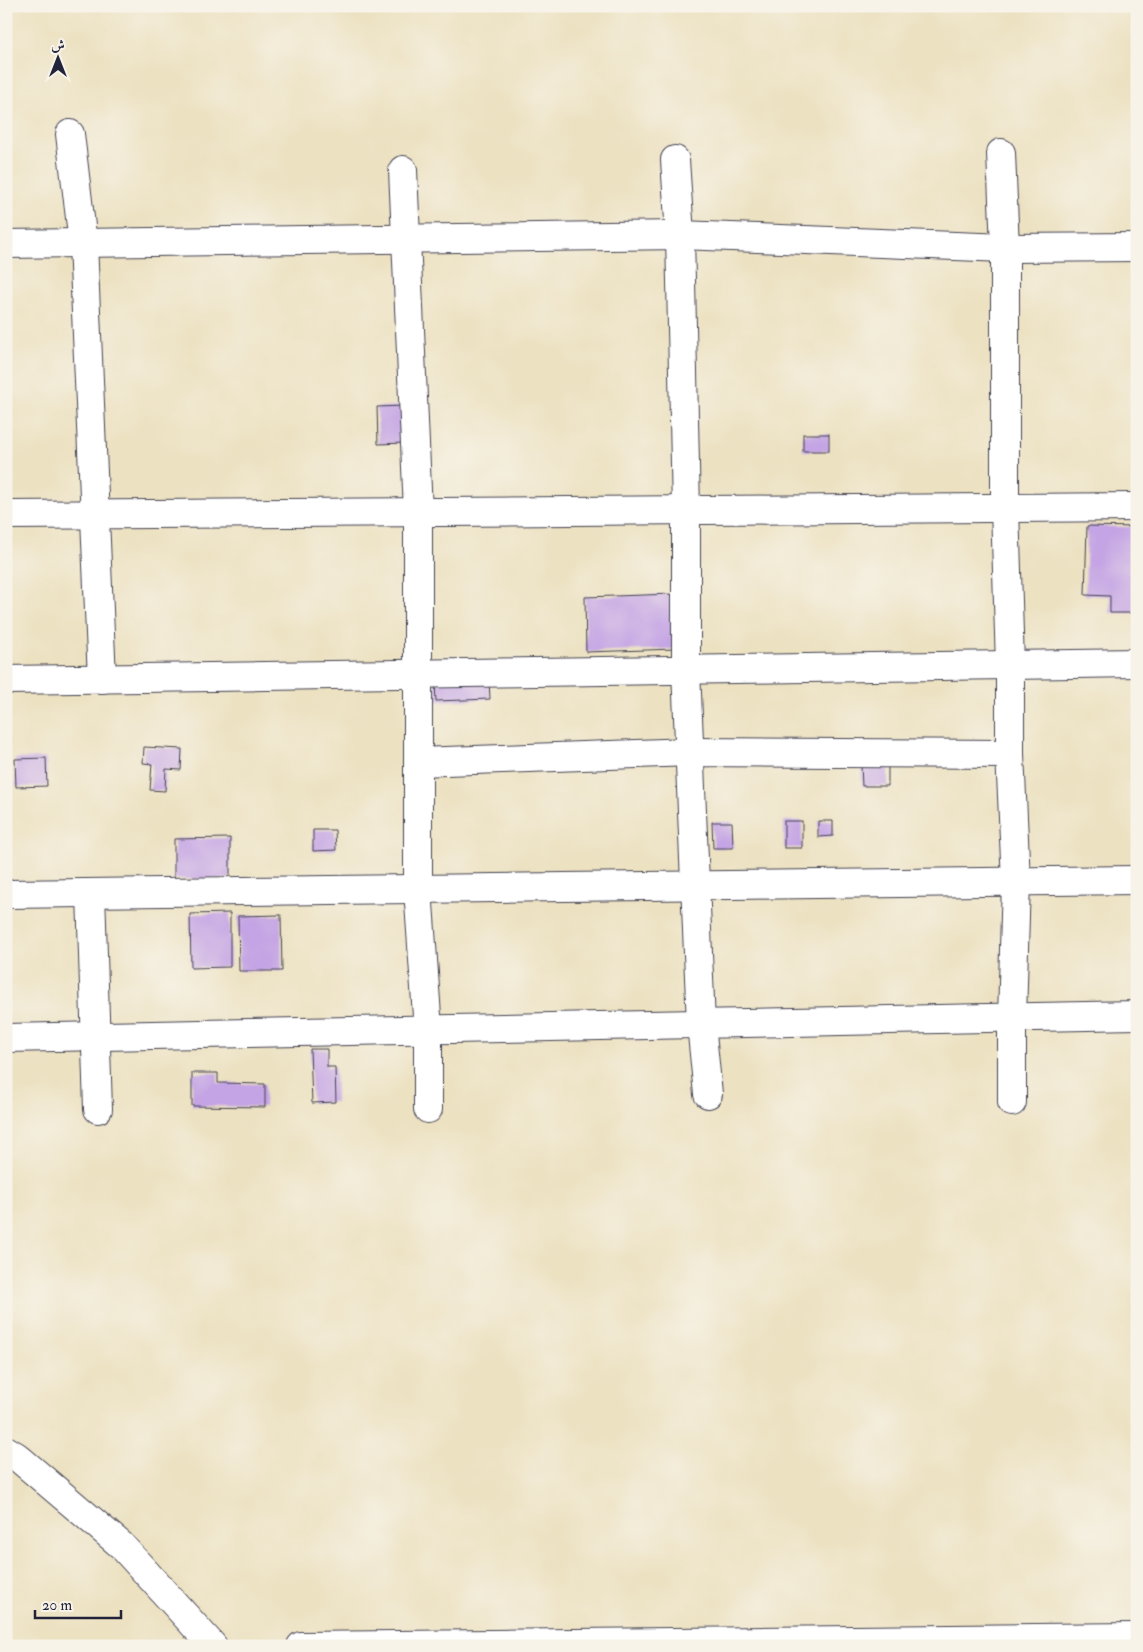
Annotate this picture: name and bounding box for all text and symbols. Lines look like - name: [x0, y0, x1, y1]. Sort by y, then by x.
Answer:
- north arrow: [32, 32, 82, 82]
- text: ش: [51, 37, 65, 54]
- scale bar: [35, 1587, 121, 1619]
- text: 20 m: [42, 1596, 72, 1615]

